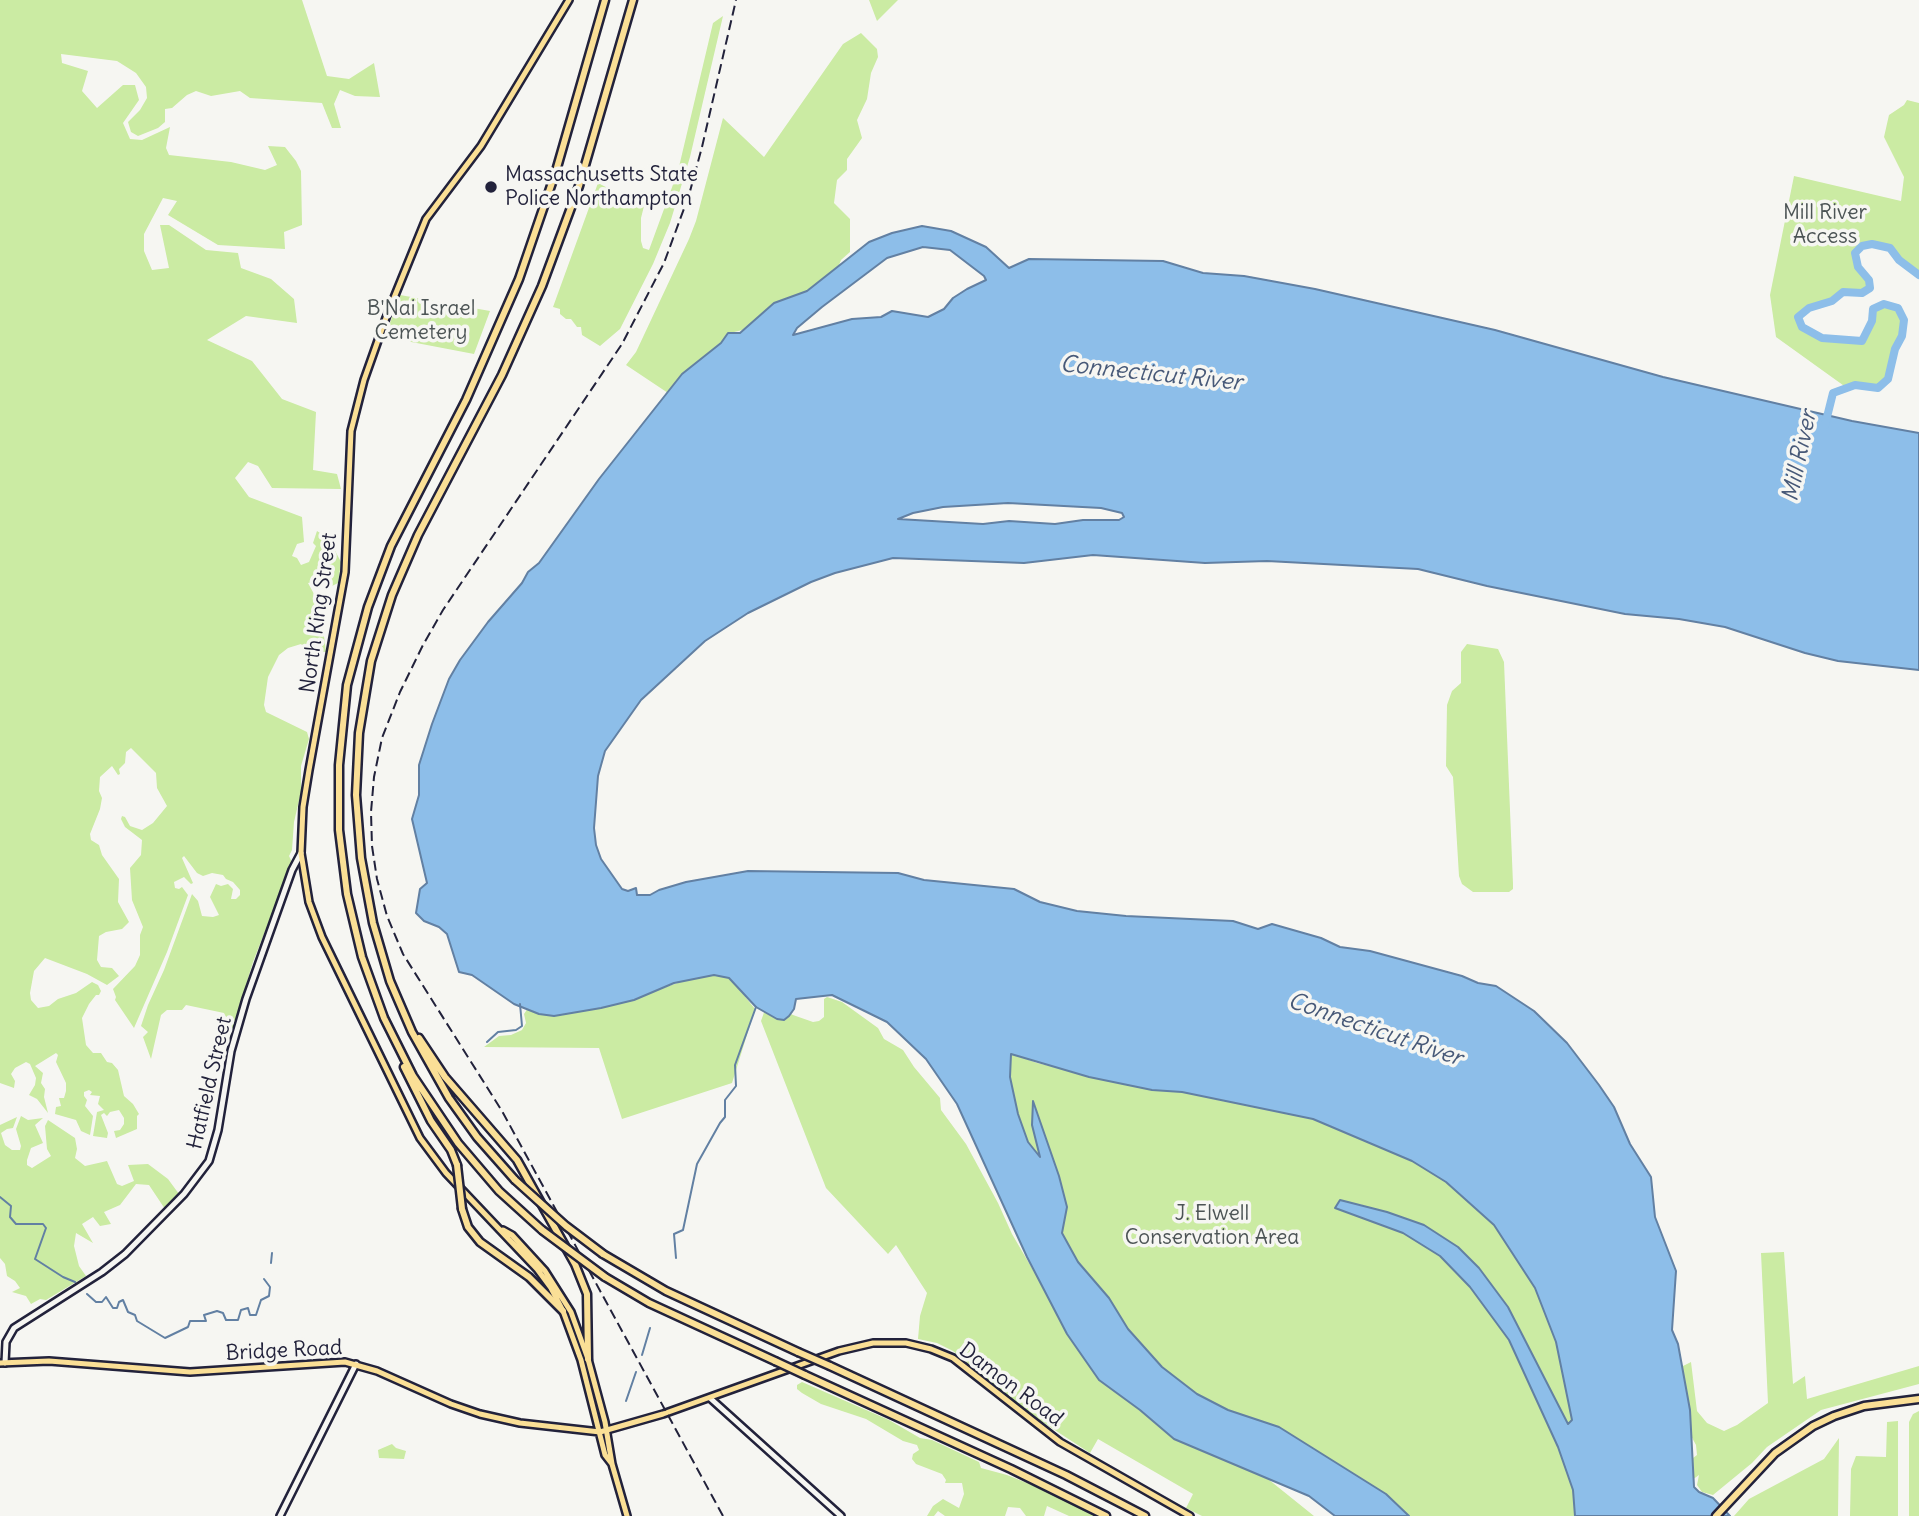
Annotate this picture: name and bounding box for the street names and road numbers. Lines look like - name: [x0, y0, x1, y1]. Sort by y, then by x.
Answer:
- street label: North King Street: [295, 531, 343, 695]
- street label: Hatfield Street: [183, 1014, 237, 1152]
- street label: Bridge Road: [225, 1335, 343, 1367]
- street label: Damon Road: [954, 1338, 1068, 1432]

